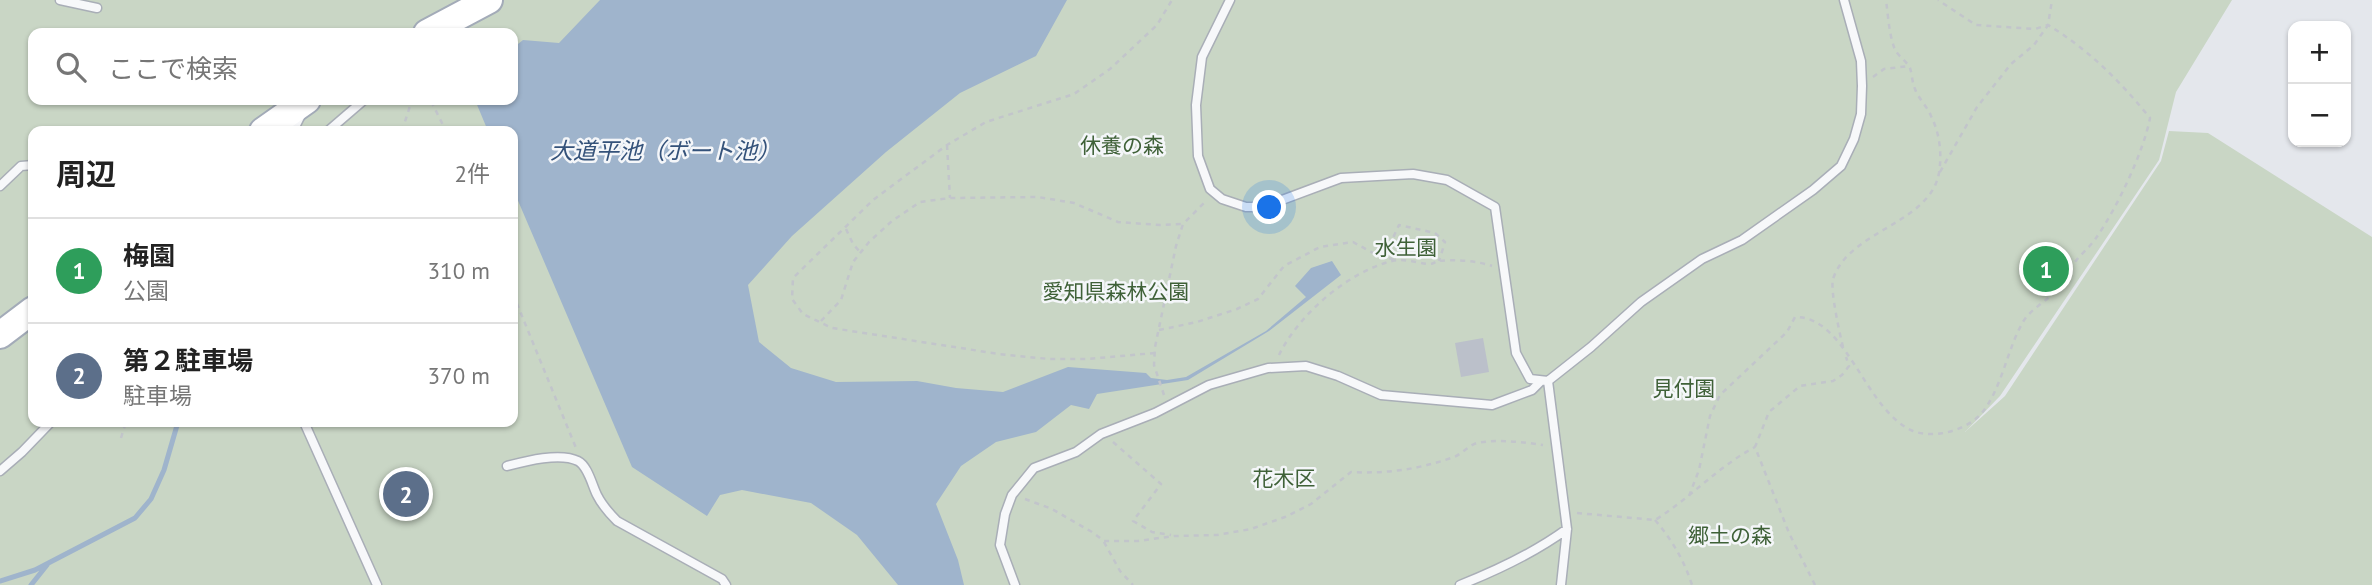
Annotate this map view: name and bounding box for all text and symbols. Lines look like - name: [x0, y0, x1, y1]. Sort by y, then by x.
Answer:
- map controls: [2288, 21, 2351, 147]
- button: +: [2288, 21, 2351, 84]
- search box: [28, 28, 518, 105]
- icon: search: [52, 48, 90, 86]
- text: ここで検索: [108, 52, 238, 85]
- button: −: [2288, 84, 2351, 147]
- park label: 休養の森: [1080, 132, 1164, 159]
- water label: 大道平池（ボート池）: [550, 136, 780, 165]
- text: 周辺: [56, 154, 116, 193]
- text: 2件: [454, 159, 490, 188]
- your location: [1252, 190, 1286, 224]
- park label: 水生園: [1375, 234, 1438, 261]
- text: 梅園: [123, 239, 175, 272]
- pin: 1: [2023, 243, 2069, 295]
- text: 1: [72, 256, 86, 285]
- text: 310 m: [428, 256, 490, 285]
- text: 公園: [123, 276, 169, 305]
- park label: 愛知県森林公園: [1043, 278, 1190, 305]
- text: 第２駐車場: [123, 344, 253, 377]
- text: 2: [72, 361, 86, 390]
- text: 370 m: [428, 361, 490, 390]
- park label: 見付園: [1653, 375, 1716, 402]
- text: 駐車場: [123, 381, 192, 410]
- park label: 花木区: [1253, 465, 1316, 492]
- pin: 2: [383, 468, 429, 520]
- park label: 郷土の森: [1688, 522, 1772, 549]

